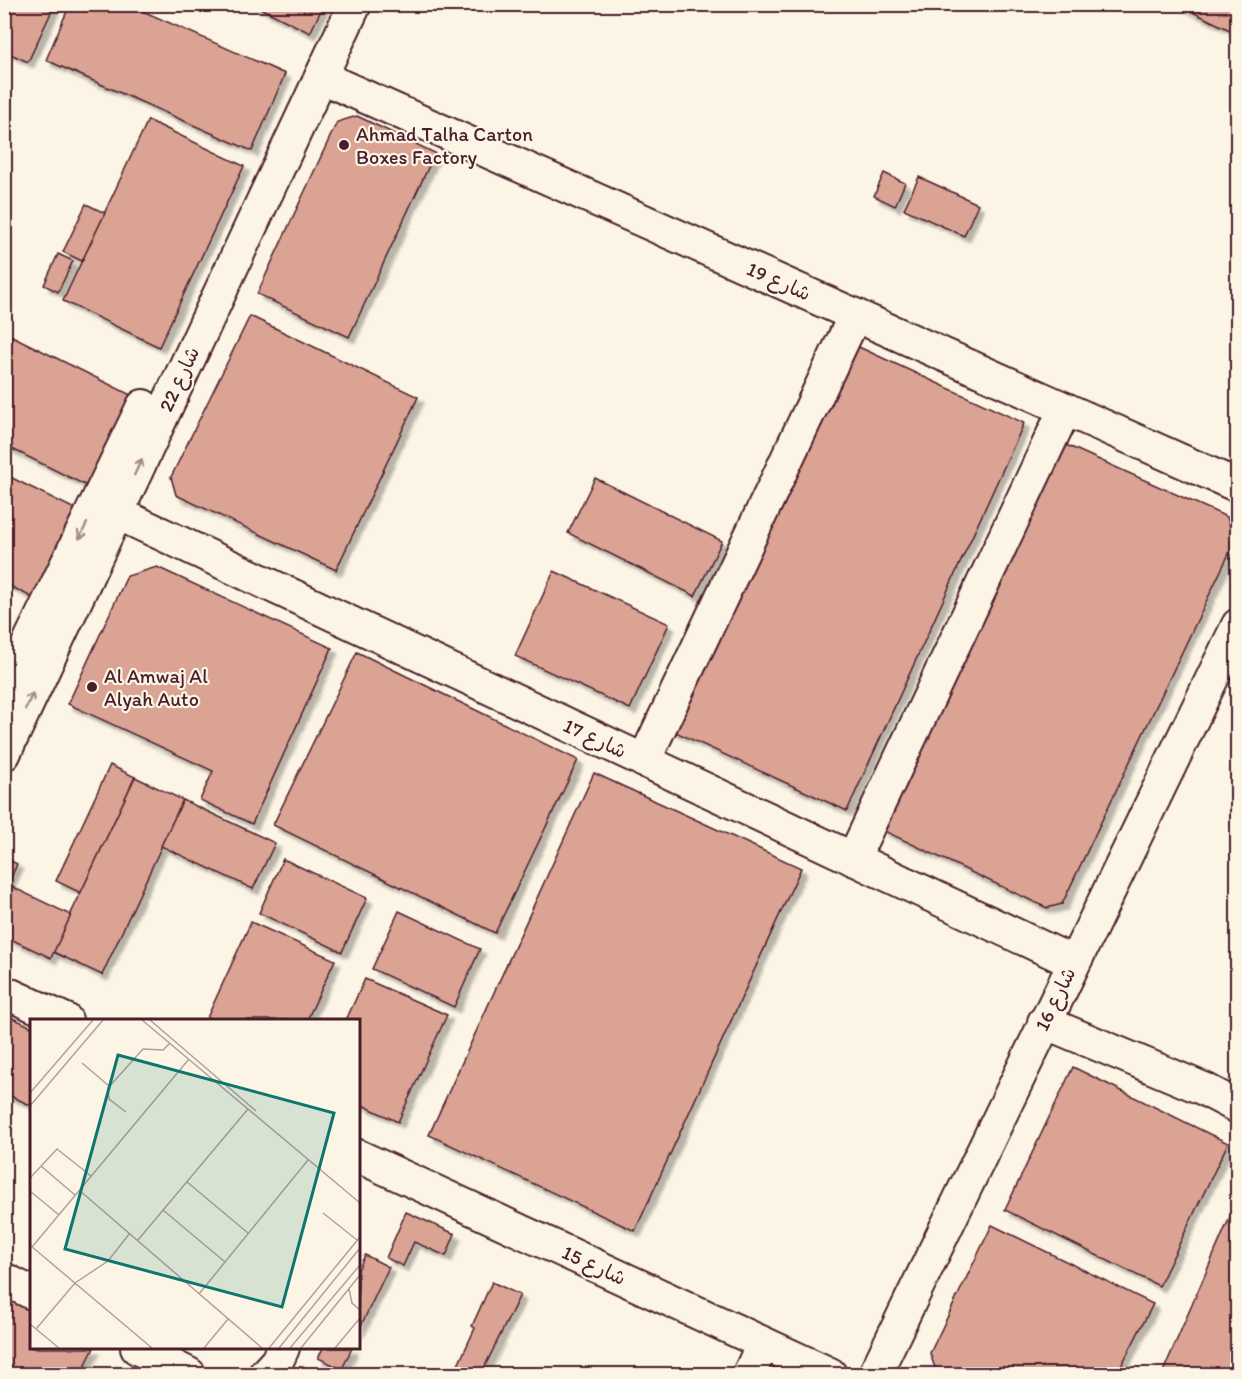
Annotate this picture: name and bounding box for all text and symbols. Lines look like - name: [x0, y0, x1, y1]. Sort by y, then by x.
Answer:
- place label: Ahmad Talha Carton Boxes Factory: [356, 122, 533, 169]
- marker: Ahmad Talha Carton Boxes Factory: [337, 138, 351, 152]
- street label: شارع 19: [742, 256, 815, 308]
- street label: شارع 22: [154, 343, 206, 416]
- one-way arrow: [133, 458, 145, 476]
- one-way arrow: [77, 521, 89, 539]
- place label: Al Amwaj Al Alyah Auto: [104, 664, 208, 711]
- marker: Al Amwaj Al Alyah Auto: [85, 680, 99, 694]
- one-way arrow: [24, 692, 36, 710]
- street label: شارع 17: [559, 713, 630, 765]
- street label: شارع 16: [1029, 963, 1082, 1036]
- inset map: [30, 1019, 360, 1349]
- street label: شارع 15: [557, 1240, 630, 1292]

